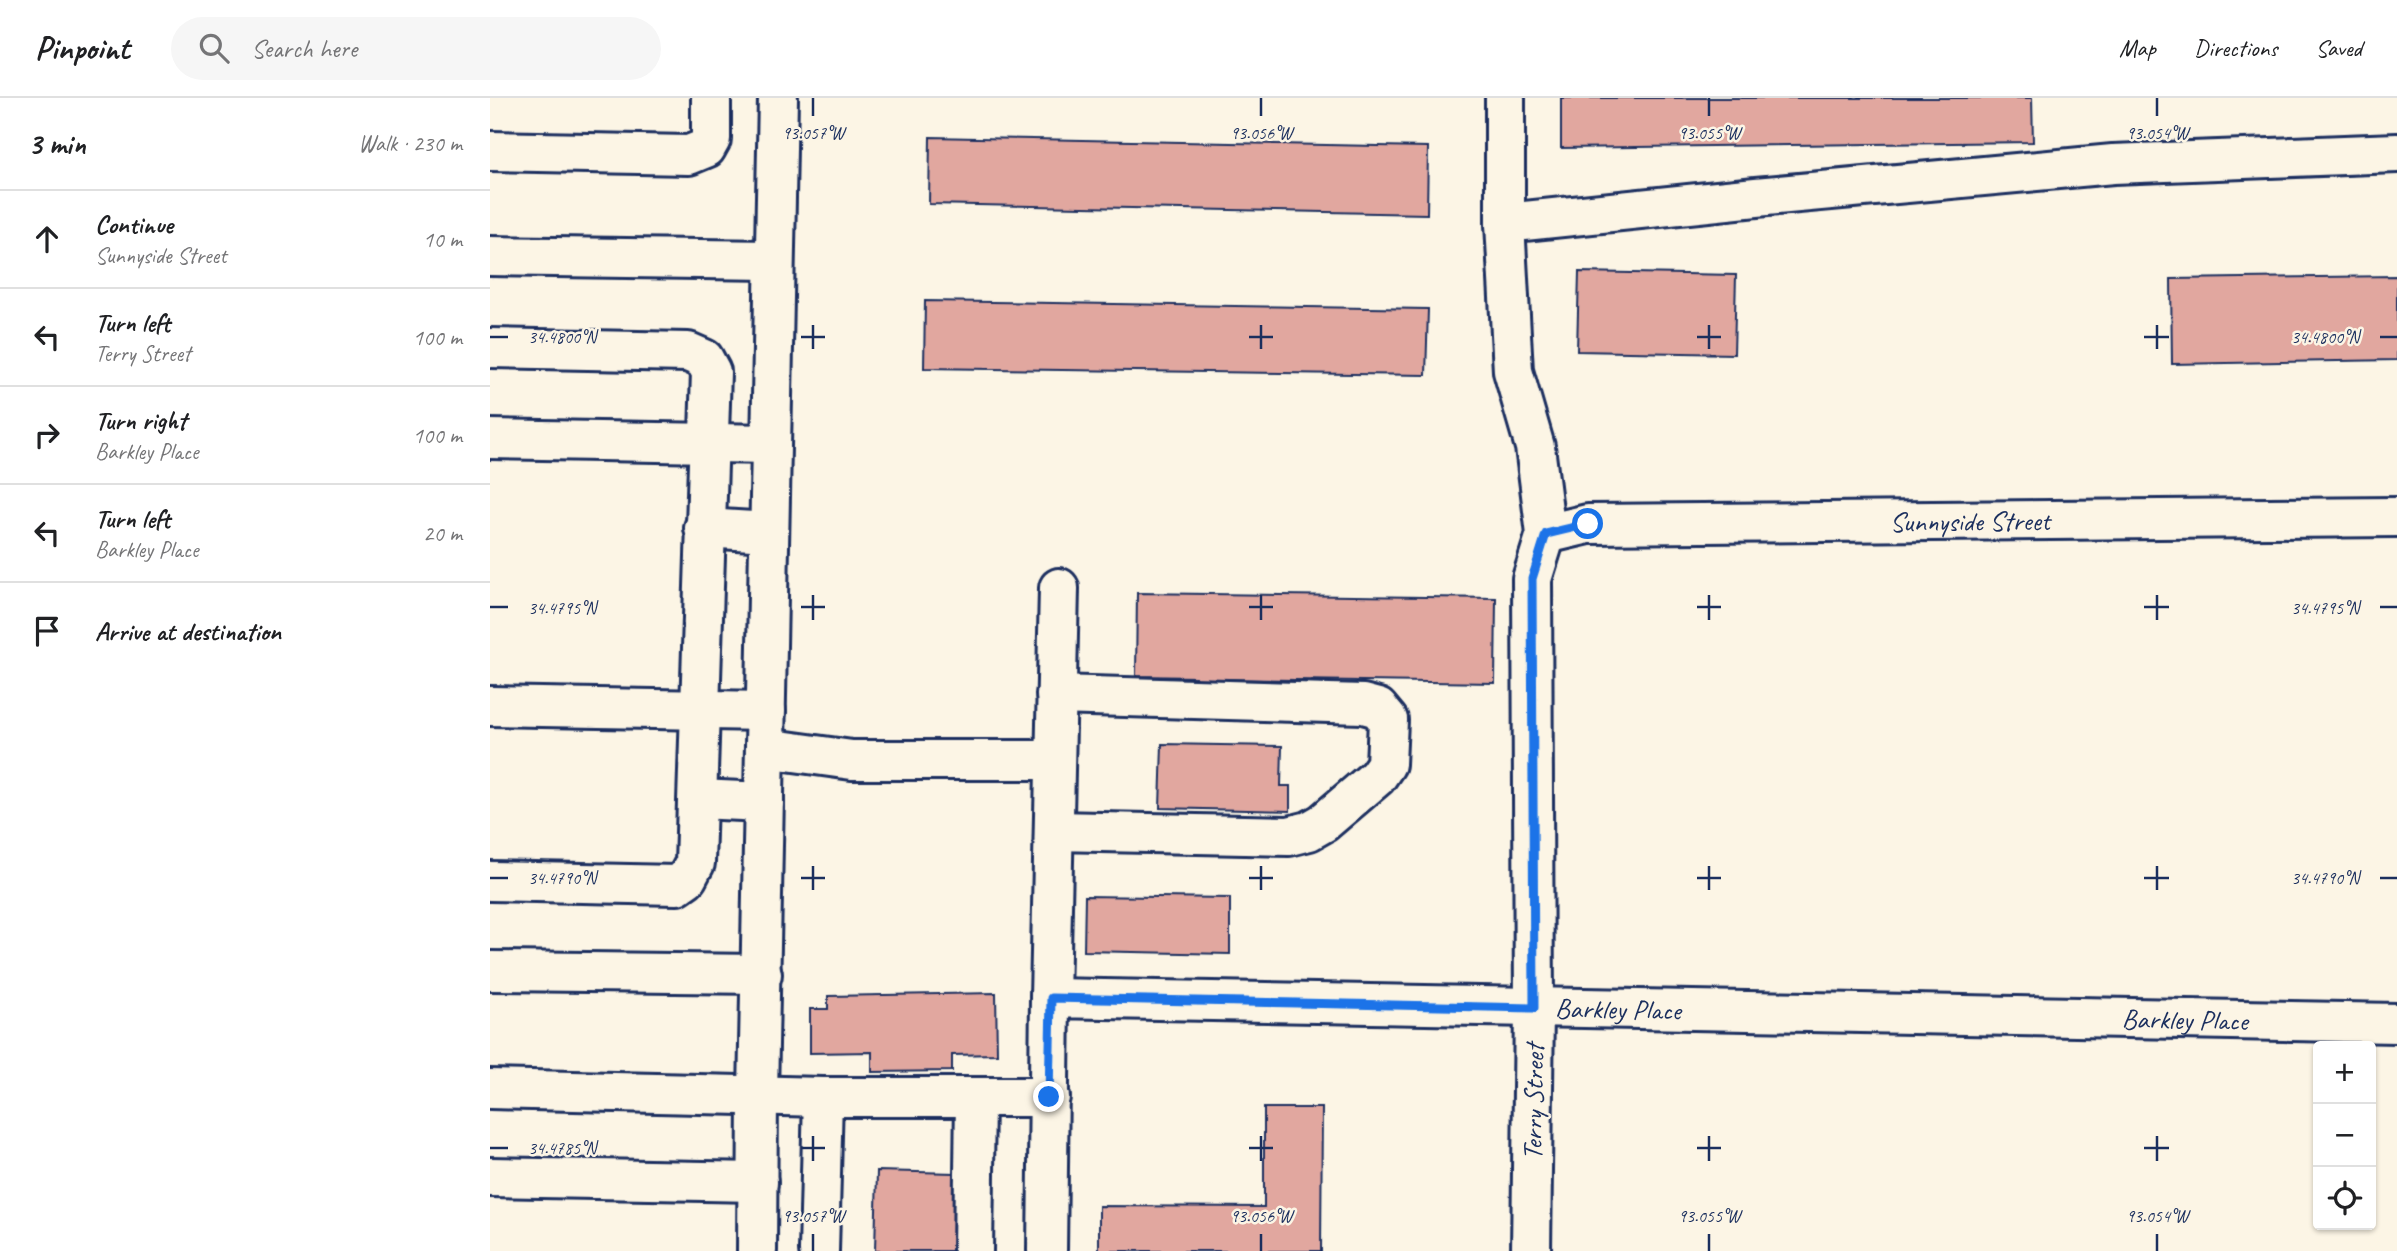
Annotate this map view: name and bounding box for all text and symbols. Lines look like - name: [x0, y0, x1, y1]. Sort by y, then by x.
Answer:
- search box: [171, 17, 661, 80]
- text: Pinpoint: [35, 27, 129, 69]
- icon: search: [195, 29, 233, 67]
- text: Search here: [251, 32, 357, 65]
- text: Map: [2119, 33, 2156, 63]
- text: Directions: [2194, 33, 2277, 63]
- text: Saved: [2315, 33, 2362, 63]
- text: 93.057°W: [782, 122, 847, 144]
- text: 93.056°W: [1230, 122, 1295, 144]
- text: 93.055°W: [1678, 122, 1743, 144]
- text: 93.054°W: [2126, 122, 2191, 144]
- text: 3 min: [28, 125, 85, 163]
- text: Walk · 230 m: [358, 129, 462, 158]
- text: Continue: [95, 208, 173, 241]
- icon: ahead: [28, 220, 66, 258]
- text: 10 m: [423, 225, 462, 254]
- text: Sunnyside Street: [95, 241, 227, 270]
- text: Turn left: [95, 306, 170, 339]
- icon: left: [28, 318, 66, 356]
- text: 100 m: [413, 323, 462, 352]
- text: 34.4800°N: [528, 326, 599, 348]
- text: 34.4800°N: [2291, 326, 2362, 348]
- text: Terry Street: [95, 339, 191, 368]
- text: Turn right: [95, 404, 186, 437]
- icon: right: [28, 416, 66, 454]
- text: 100 m: [413, 421, 462, 450]
- text: Barkley Place: [95, 437, 199, 466]
- text: Turn left: [95, 502, 170, 535]
- street label: Sunnyside Street: [1889, 502, 2053, 539]
- route start: [1572, 508, 1603, 539]
- icon: left: [28, 514, 66, 552]
- text: 20 m: [423, 519, 462, 548]
- text: Barkley Place: [95, 535, 199, 564]
- text: 34.4795°N: [528, 597, 599, 619]
- text: 34.4795°N: [2291, 597, 2362, 619]
- icon: arrive: [28, 612, 66, 650]
- text: Arrive at destination: [95, 615, 281, 648]
- text: 34.4790°N: [528, 867, 599, 889]
- text: 34.4790°N: [2291, 867, 2362, 889]
- street label: Barkley Place: [1555, 990, 1683, 1027]
- street label: Barkley Place: [2121, 1000, 2250, 1038]
- street label: Terry Street: [1514, 1040, 1552, 1160]
- map controls: [2313, 1041, 2376, 1230]
- button: +: [2313, 1041, 2376, 1104]
- route end: [1033, 1081, 1064, 1112]
- button: −: [2313, 1104, 2376, 1167]
- text: 34.4785°N: [528, 1137, 599, 1159]
- button: locate: [2313, 1167, 2376, 1230]
- text: 93.057°W: [782, 1205, 847, 1227]
- text: 93.056°W: [1230, 1205, 1295, 1227]
- text: 93.055°W: [1678, 1205, 1743, 1227]
- text: 93.054°W: [2126, 1205, 2191, 1227]

